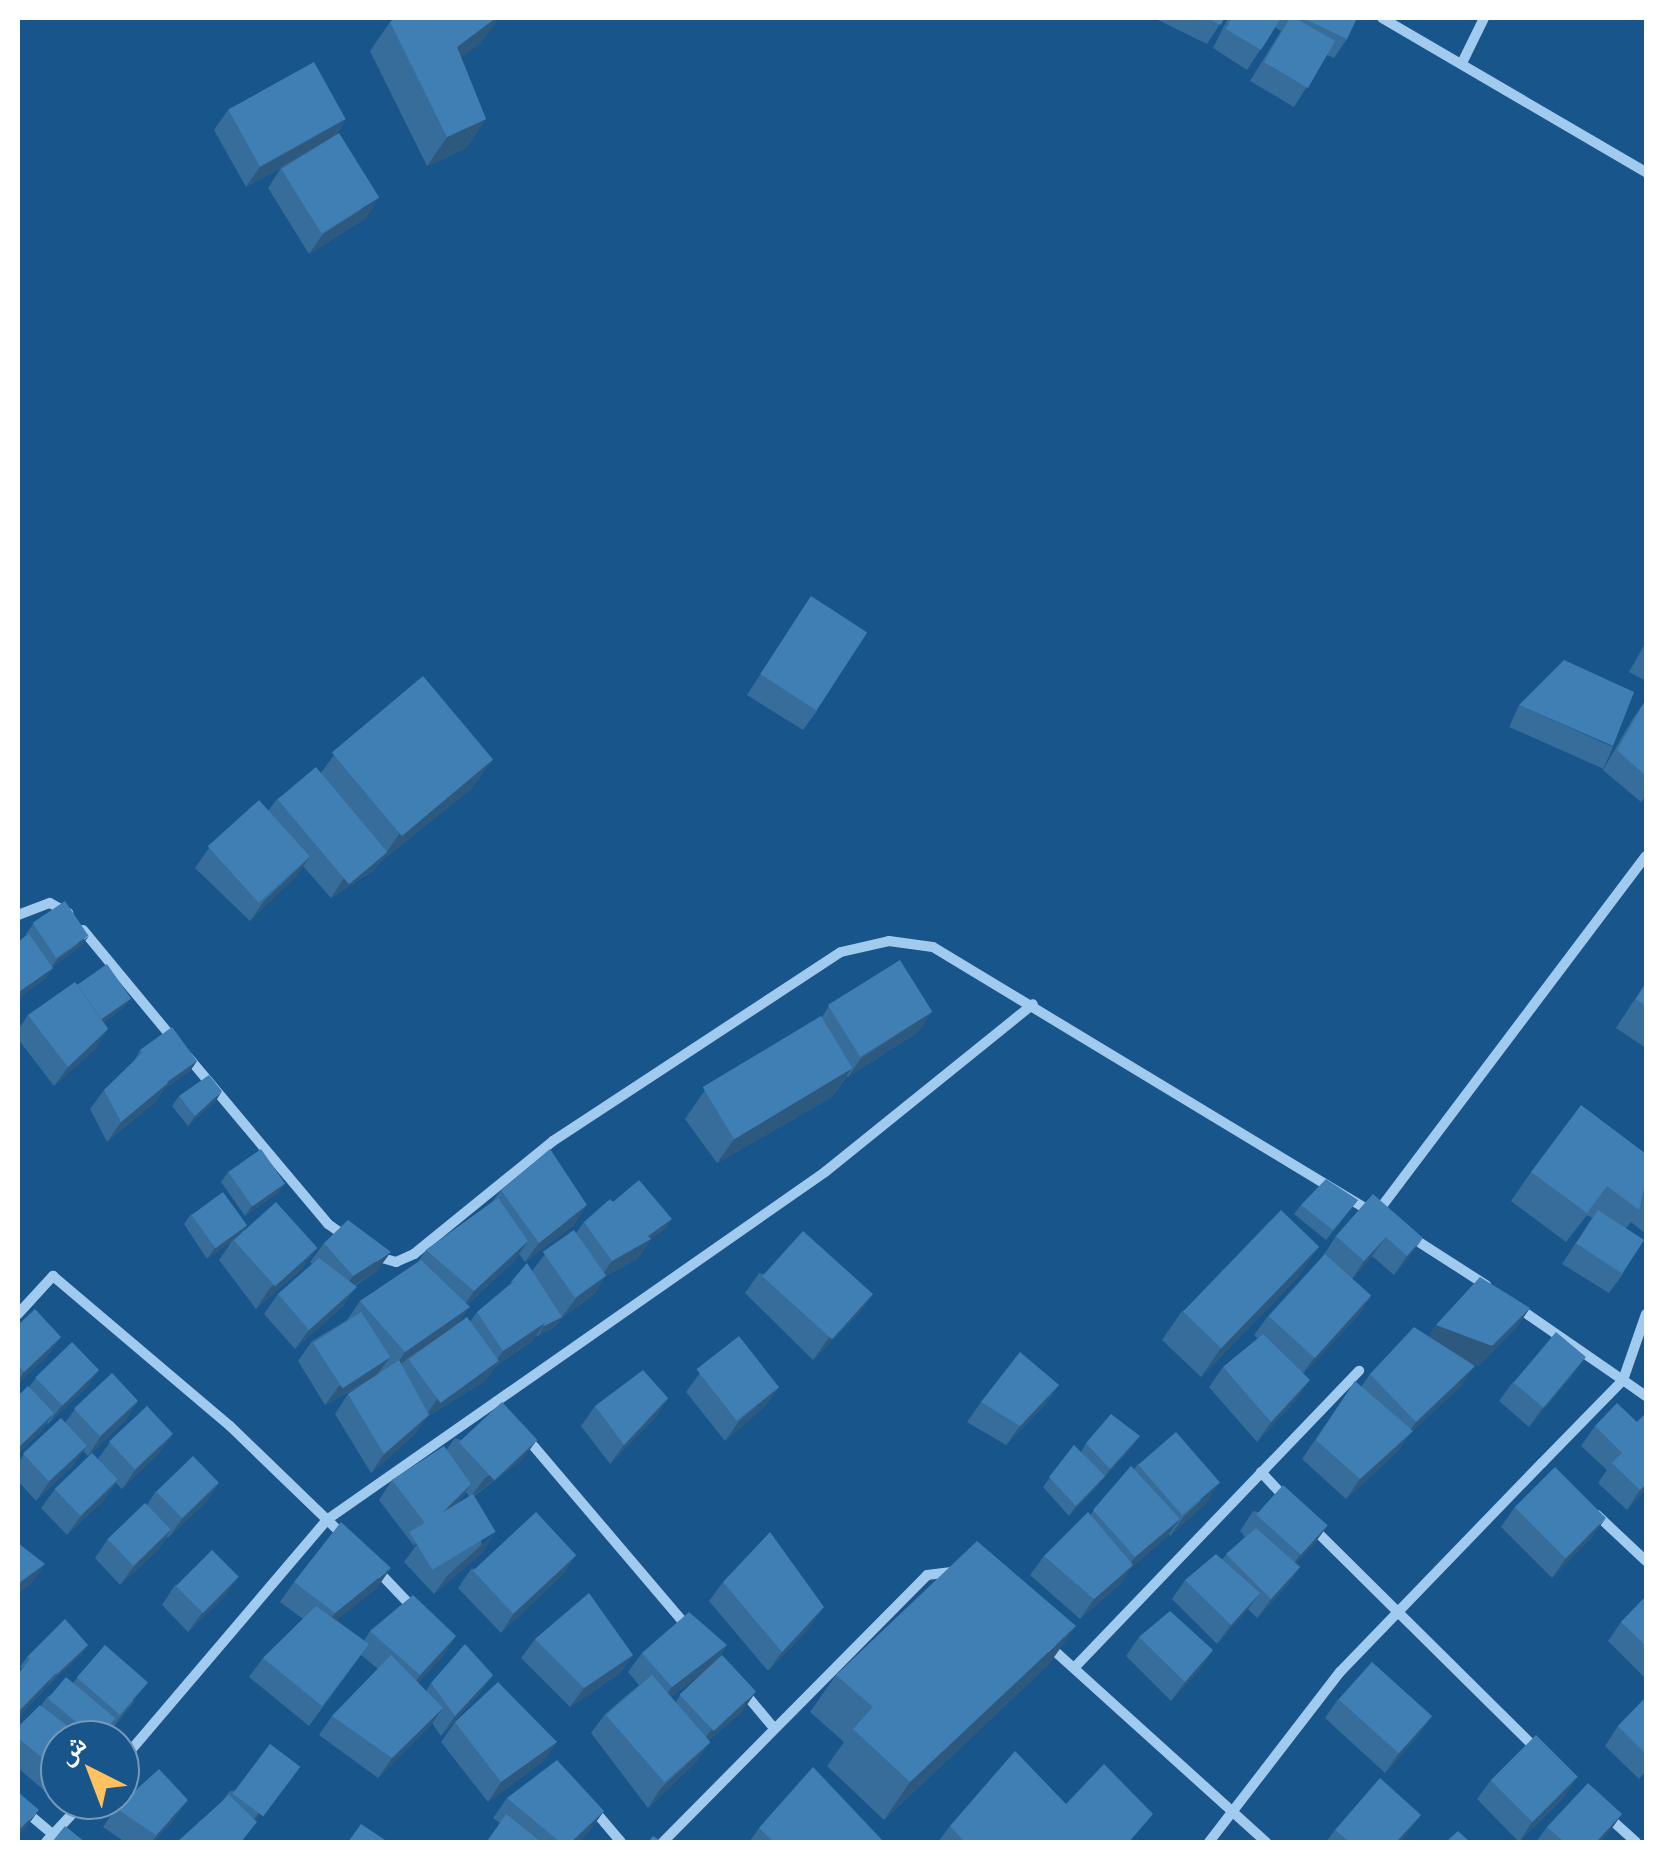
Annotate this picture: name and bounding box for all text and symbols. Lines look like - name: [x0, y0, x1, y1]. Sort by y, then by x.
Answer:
- north arrow: [40, 1720, 140, 1820]
- text: ش: [47, 1724, 95, 1773]

